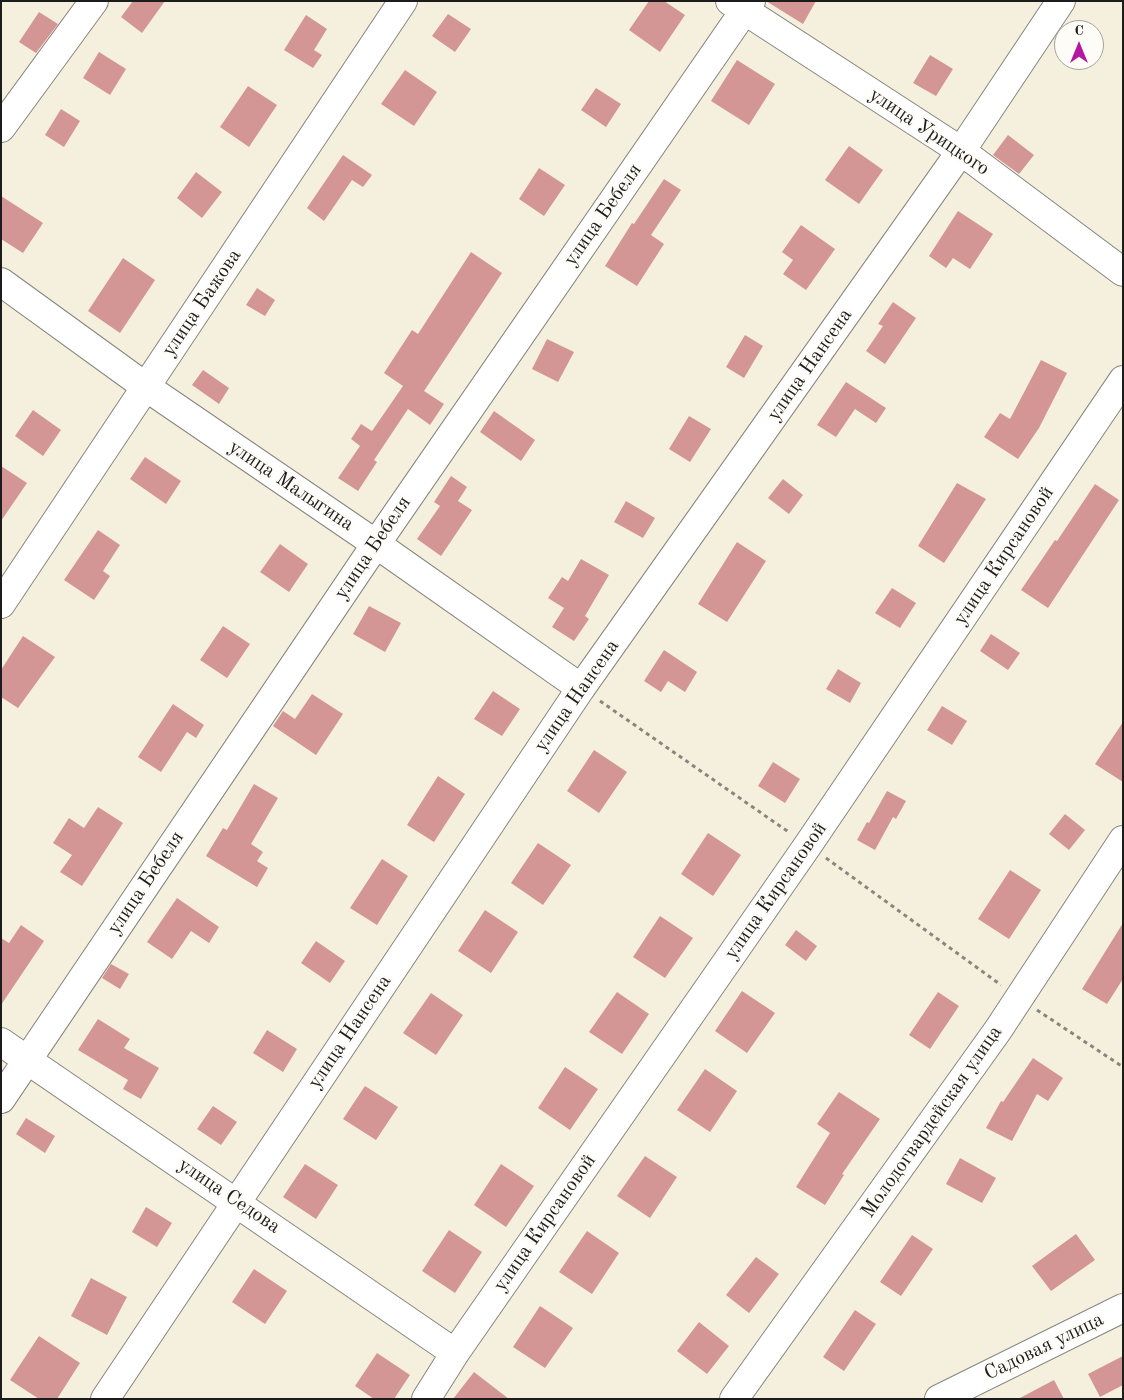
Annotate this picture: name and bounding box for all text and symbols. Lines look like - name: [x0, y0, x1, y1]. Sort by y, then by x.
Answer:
- north arrow: [1054, 20, 1104, 70]
- text: С: [1074, 24, 1084, 38]
- street label: улица Урицкого: [864, 83, 994, 181]
- street label: улица Бебеля: [559, 159, 647, 271]
- street label: улица Бажова: [157, 245, 247, 361]
- street label: улица Нансена: [762, 304, 858, 426]
- street label: улица Малыгина: [224, 435, 358, 537]
- street label: улица Кирсановой: [949, 482, 1059, 630]
- street label: улица Бебеля: [330, 492, 416, 604]
- street label: улица Нансена: [529, 635, 625, 757]
- street label: улица Кирсановой: [720, 818, 832, 964]
- street label: улица Бебеля: [103, 827, 189, 939]
- street label: улица Нансена: [303, 971, 397, 1093]
- street label: Молодогвардейская улица: [856, 1021, 1008, 1223]
- street label: улица Кирсановой: [489, 1150, 601, 1296]
- street label: улица Седова: [173, 1153, 285, 1239]
- street label: Садовая улица: [980, 1308, 1108, 1386]

